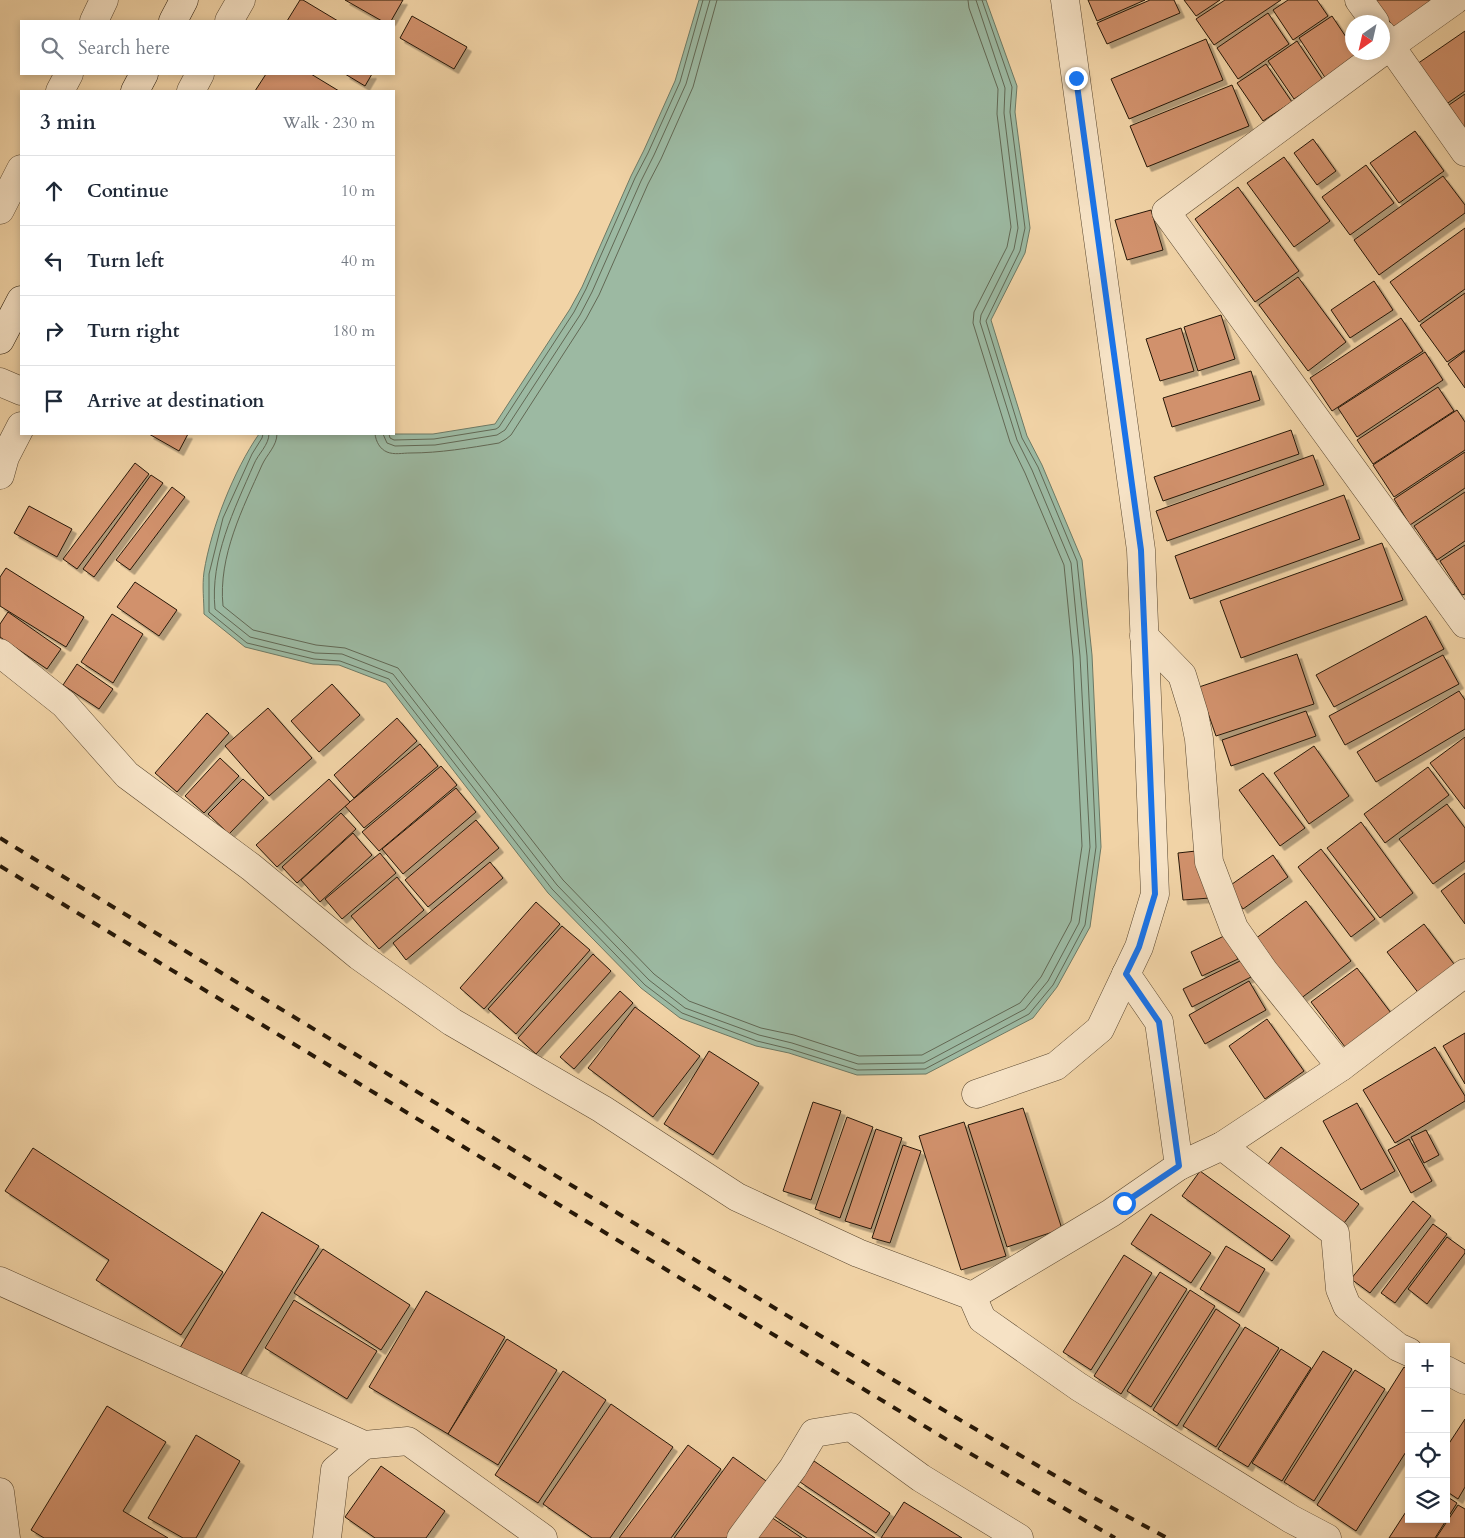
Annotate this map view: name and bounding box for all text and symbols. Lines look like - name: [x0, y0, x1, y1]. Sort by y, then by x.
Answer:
- north arrow: [1345, 15, 1390, 60]
- search box: [20, 20, 395, 75]
- icon: search: [38, 34, 66, 62]
- text: Search here: [78, 35, 170, 61]
- route end: [1065, 67, 1088, 90]
- text: 3 min: [40, 108, 96, 137]
- text: Walk · 230 m: [283, 112, 375, 134]
- icon: ahead: [40, 177, 68, 205]
- text: Continue: [87, 178, 169, 204]
- text: 10 m: [341, 180, 375, 202]
- icon: left: [40, 247, 68, 275]
- text: Turn left: [87, 248, 164, 274]
- text: 40 m: [341, 250, 375, 272]
- icon: right: [40, 317, 68, 345]
- text: Turn right: [87, 318, 179, 344]
- text: 180 m: [333, 320, 375, 342]
- icon: arrive: [40, 387, 68, 415]
- text: Arrive at destination: [87, 388, 264, 414]
- route start: [1113, 1192, 1136, 1215]
- map controls: [1405, 1343, 1450, 1523]
- button: +: [1405, 1343, 1450, 1388]
- button: −: [1405, 1388, 1450, 1433]
- button: locate: [1405, 1433, 1450, 1478]
- button: layers: [1405, 1478, 1450, 1523]

